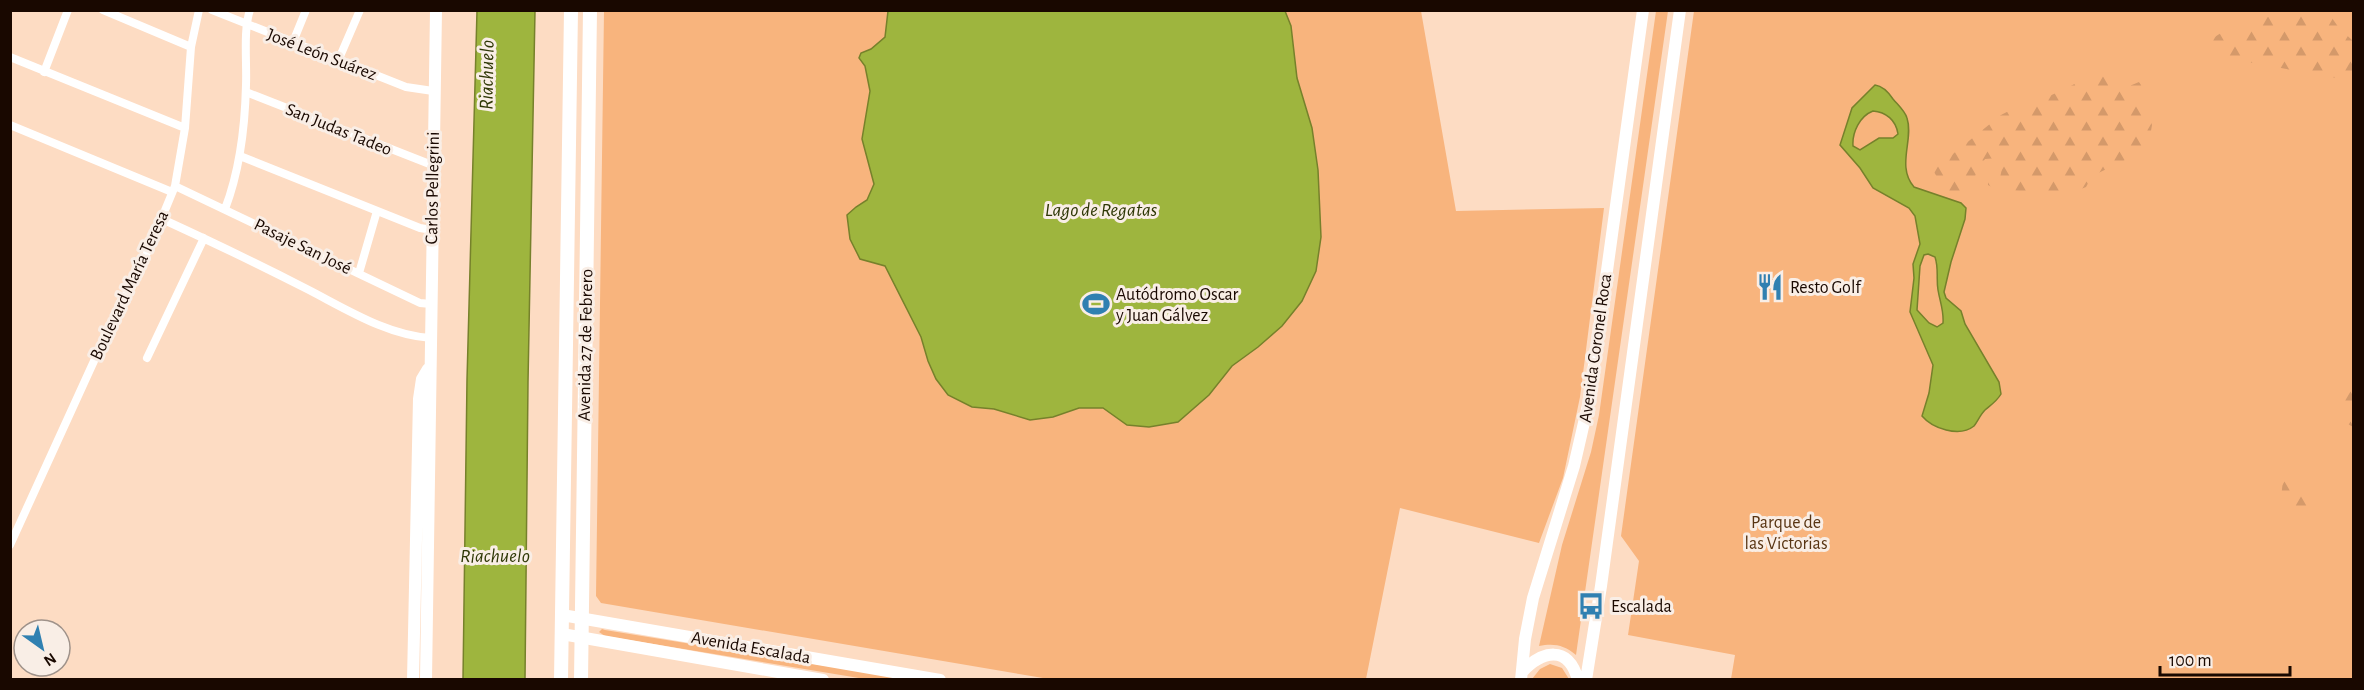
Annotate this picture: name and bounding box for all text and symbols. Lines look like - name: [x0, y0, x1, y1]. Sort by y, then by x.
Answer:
- street label: José León Suárez: [264, 26, 379, 84]
- water label: Riachuelo: [476, 40, 498, 110]
- street label: San Judas Tadeo: [283, 100, 394, 159]
- street label: Carlos Pellegrini: [423, 132, 443, 245]
- water label: Lago de Regatas: [1045, 200, 1158, 220]
- street label: Boulevard María Teresa: [87, 208, 172, 363]
- street label: Pasaje San José: [251, 216, 354, 278]
- street label: Avenida 27 de Febrero: [576, 268, 596, 421]
- street label: Avenida Coronel Roca: [1577, 272, 1615, 424]
- restaurant icon: Resto Golf: [1755, 272, 1785, 302]
- place label: Resto Golf: [1790, 279, 1862, 297]
- place label: Autódromo Oscar y Juan Gálvez: [1115, 286, 1239, 325]
- sports icon: Autódromo Oscar y Juan Gálvez: [1081, 289, 1111, 319]
- park label: Parque de las Victorias: [1744, 514, 1828, 553]
- water label: Riachuelo: [460, 546, 530, 566]
- bus stop icon: Escalada: [1576, 591, 1606, 621]
- place label: Escalada: [1611, 598, 1672, 616]
- north arrow: [12, 618, 72, 678]
- street label: Avenida Escalada: [690, 629, 812, 667]
- scale bar: [2160, 639, 2290, 677]
- text: N: [41, 650, 59, 669]
- text: 100 m: [2169, 652, 2212, 670]

